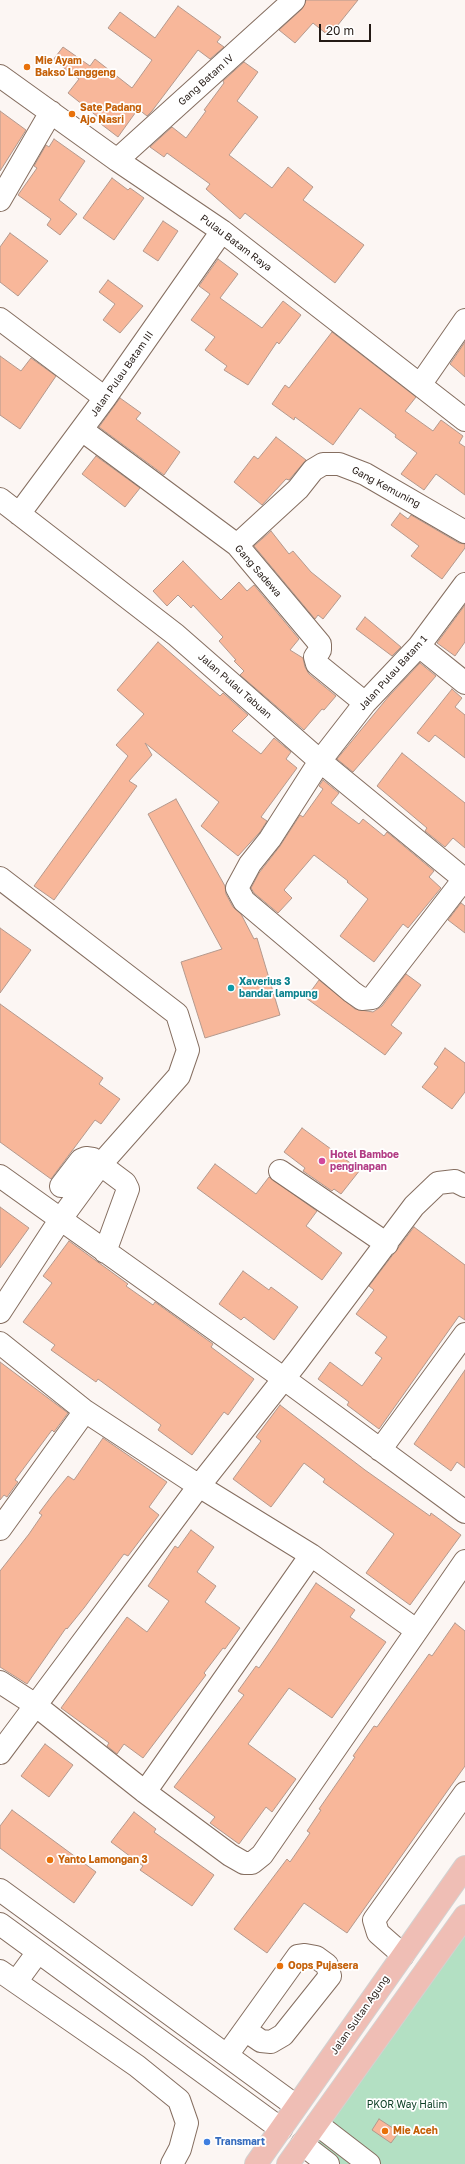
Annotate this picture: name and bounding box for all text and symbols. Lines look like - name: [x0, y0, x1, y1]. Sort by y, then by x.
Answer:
- scale bar: [321, 16, 373, 42]
- text: 20 m: [326, 23, 354, 38]
- street label: Gang Batam IV: [176, 52, 236, 108]
- place label: Mie Ayam Bakso Langgeng: [35, 55, 116, 78]
- marker: Mie Ayam Bakso Langgeng: [22, 62, 32, 72]
- place label: Sate Padang Ajo Nasri: [80, 102, 141, 126]
- marker: Sate Padang Ajo Nasri: [67, 109, 77, 119]
- street label: Pulau Batam Raya: [198, 212, 274, 274]
- street label: Jalan Pulau Batam III: [88, 329, 156, 419]
- street label: Gang Kemuning: [350, 464, 422, 510]
- street label: Gang Sadewa: [232, 543, 284, 599]
- street label: Jalan Pulau Batam 1: [356, 633, 430, 713]
- street label: Jalan Pulau Tabuan: [196, 651, 274, 721]
- place label: Xaverius 3 bandar lampung: [239, 976, 318, 1000]
- marker: Xaverius 3 bandar lampung: [226, 983, 236, 993]
- place label: Hotel Bamboe penginapan: [330, 1149, 399, 1172]
- marker: Hotel Bamboe penginapan: [317, 1156, 327, 1166]
- place label: Yanto Lamongan 3: [58, 1854, 148, 1866]
- marker: Yanto Lamongan 3: [45, 1855, 55, 1865]
- place label: Oops Pujasera: [288, 1960, 358, 1972]
- marker: Oops Pujasera: [275, 1961, 285, 1971]
- street label: Jalan Sultan Agung: [328, 1973, 392, 2057]
- park label: PKOR Way Halim: [367, 2099, 447, 2111]
- place label: Mie Aceh: [393, 2125, 438, 2137]
- marker: Mie Aceh: [380, 2126, 390, 2136]
- place label: Transmart: [215, 2136, 265, 2148]
- marker: Transmart: [202, 2137, 212, 2147]

